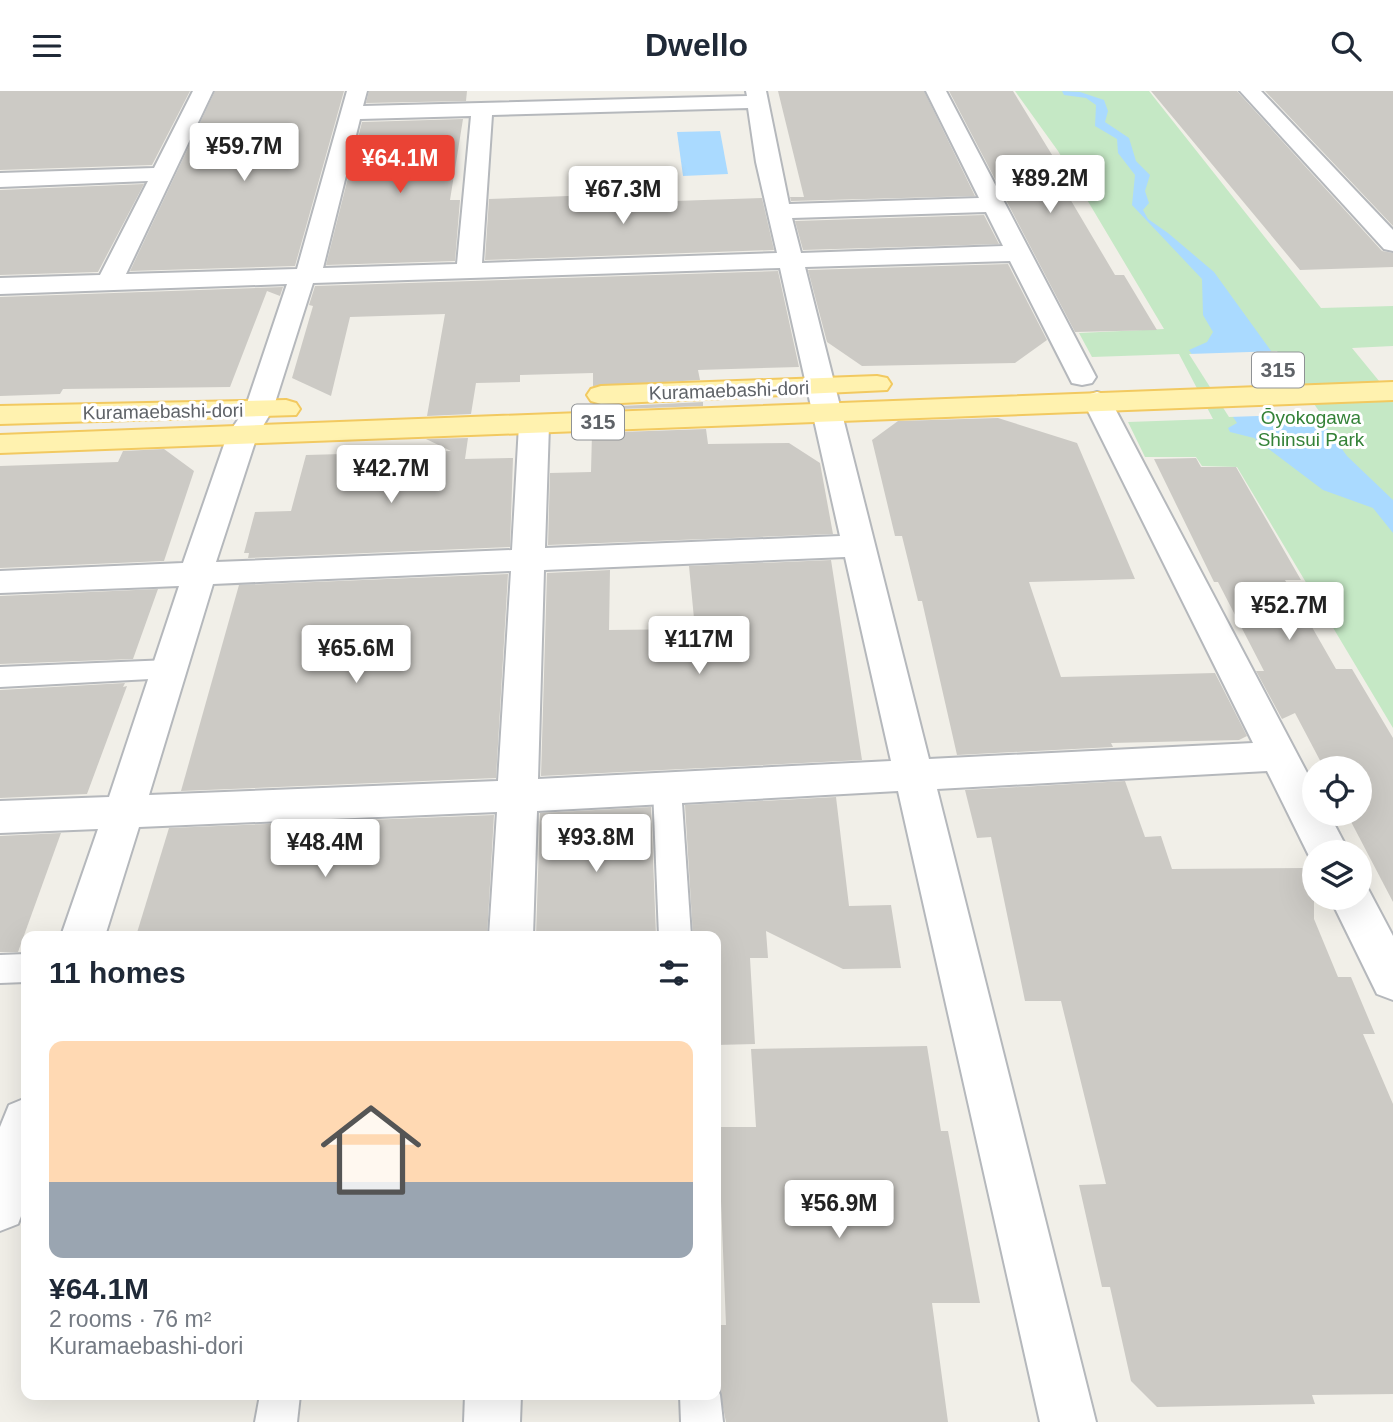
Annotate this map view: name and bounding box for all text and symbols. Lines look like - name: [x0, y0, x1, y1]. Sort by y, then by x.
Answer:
- icon: menu: [28, 27, 66, 65]
- text: Dwello: [645, 27, 748, 63]
- icon: search: [1327, 27, 1365, 65]
- pin: ¥59.7M: [187, 123, 301, 183]
- text: ¥59.7M: [206, 133, 282, 159]
- pin: ¥64.1M: [343, 135, 457, 195]
- text: ¥64.1M: [362, 145, 438, 171]
- pin: ¥89.2M: [993, 155, 1107, 215]
- text: ¥89.2M: [1012, 165, 1088, 191]
- pin: ¥67.3M: [566, 167, 680, 226]
- text: ¥67.3M: [585, 176, 661, 202]
- road number: 315: [1252, 353, 1304, 387]
- street label: Kuramaebashi-dori: [648, 377, 810, 404]
- street label: Kuramaebashi-dori: [83, 400, 243, 423]
- road number: 315: [572, 405, 624, 439]
- park label: Ōyokogawa Shinsui Park: [1258, 407, 1365, 450]
- pin: ¥42.7M: [334, 445, 448, 505]
- text: ¥42.7M: [353, 455, 429, 481]
- pin: ¥52.7M: [1232, 582, 1346, 642]
- text: ¥52.7M: [1251, 592, 1327, 618]
- pin: ¥117M: [650, 617, 748, 676]
- pin: ¥65.6M: [299, 625, 413, 685]
- text: ¥117M: [664, 626, 734, 652]
- text: ¥65.6M: [318, 635, 394, 661]
- map controls: [1302, 756, 1372, 910]
- button: locate: [1302, 756, 1372, 826]
- pin: ¥93.8M: [539, 815, 653, 874]
- pin: ¥48.4M: [268, 819, 382, 879]
- text: ¥93.8M: [558, 824, 634, 850]
- text: ¥48.4M: [287, 829, 363, 855]
- button: layers: [1302, 840, 1372, 910]
- icon: filters: [655, 954, 693, 992]
- text: 11 homes: [49, 956, 186, 989]
- icon: home: [308, 1087, 434, 1213]
- pin: ¥56.9M: [782, 1181, 896, 1240]
- text: ¥56.9M: [801, 1190, 877, 1216]
- text: ¥64.1M: [49, 1272, 149, 1305]
- text: 2 rooms · 76 m²: [49, 1306, 211, 1332]
- text: Kuramaebashi-dori: [49, 1333, 243, 1359]

